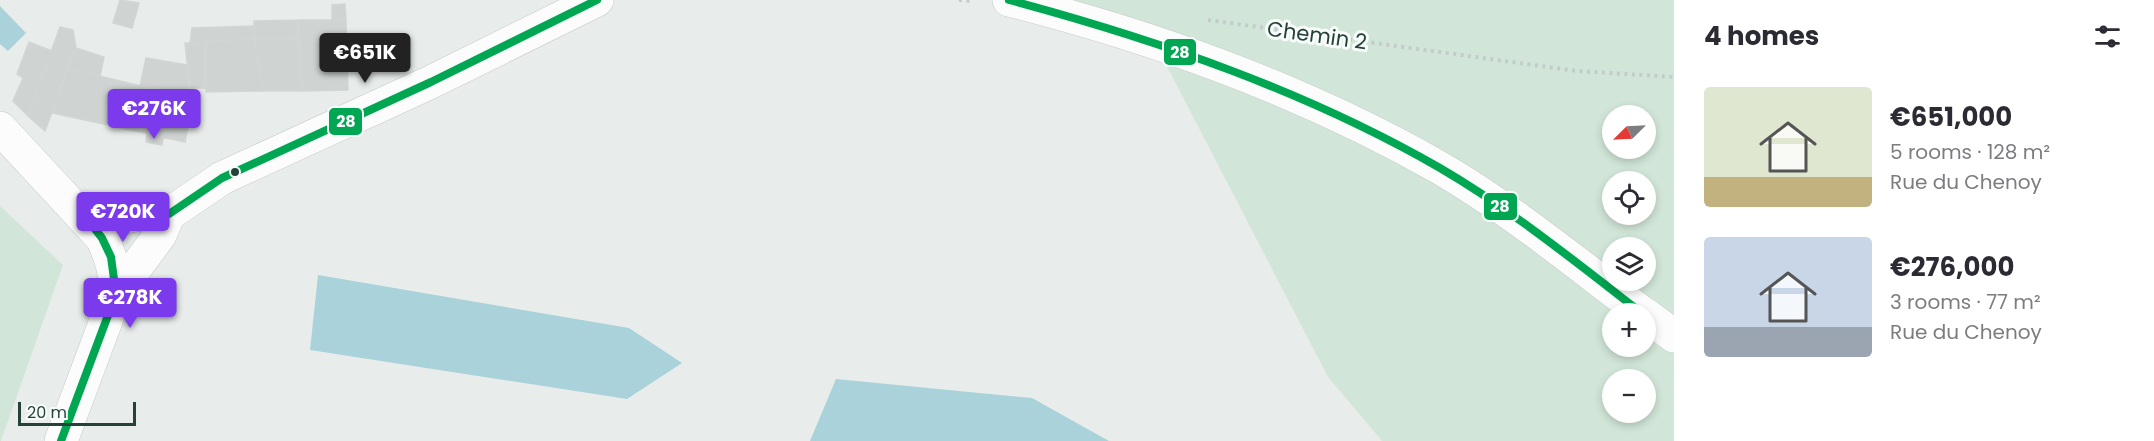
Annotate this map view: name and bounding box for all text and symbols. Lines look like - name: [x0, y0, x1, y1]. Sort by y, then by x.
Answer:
- street label: Chemin 2: [1265, 14, 1369, 56]
- text: 4 homes: [1704, 18, 1819, 54]
- icon: filters: [2091, 20, 2124, 53]
- pin: €651K: [323, 33, 407, 84]
- text: €651K: [333, 38, 397, 66]
- line badge: 28: [1163, 38, 1197, 66]
- text: 28: [1170, 41, 1190, 64]
- pin: €276K: [112, 89, 196, 140]
- text: €276K: [122, 94, 186, 122]
- text: €651,000: [1890, 99, 2012, 135]
- north arrow: [1602, 105, 1656, 159]
- map controls: [1602, 105, 1656, 423]
- line badge: 28: [328, 107, 363, 136]
- text: 28: [336, 110, 356, 133]
- icon: home: [1752, 111, 1824, 183]
- text: 5 rooms · 128 m²: [1890, 138, 2050, 166]
- unlabelled marker: [229, 166, 241, 178]
- text: Rue du Chenoy: [1890, 168, 2042, 196]
- button: locate: [1602, 171, 1656, 225]
- pin: €720K: [81, 192, 165, 243]
- line badge: 28: [1483, 192, 1518, 221]
- text: 28: [1490, 195, 1510, 218]
- text: €720K: [90, 197, 156, 225]
- button: layers: [1602, 237, 1656, 291]
- text: €276,000: [1890, 249, 2014, 285]
- icon: home: [1752, 261, 1824, 333]
- pin: €278K: [88, 278, 172, 329]
- text: €278K: [98, 283, 162, 311]
- text: 3 rooms · 77 m²: [1890, 288, 2041, 316]
- button: +: [1602, 303, 1656, 357]
- text: Rue du Chenoy: [1890, 318, 2042, 346]
- button: −: [1602, 369, 1656, 423]
- scale bar: [18, 399, 136, 426]
- text: 20 m: [27, 401, 67, 424]

